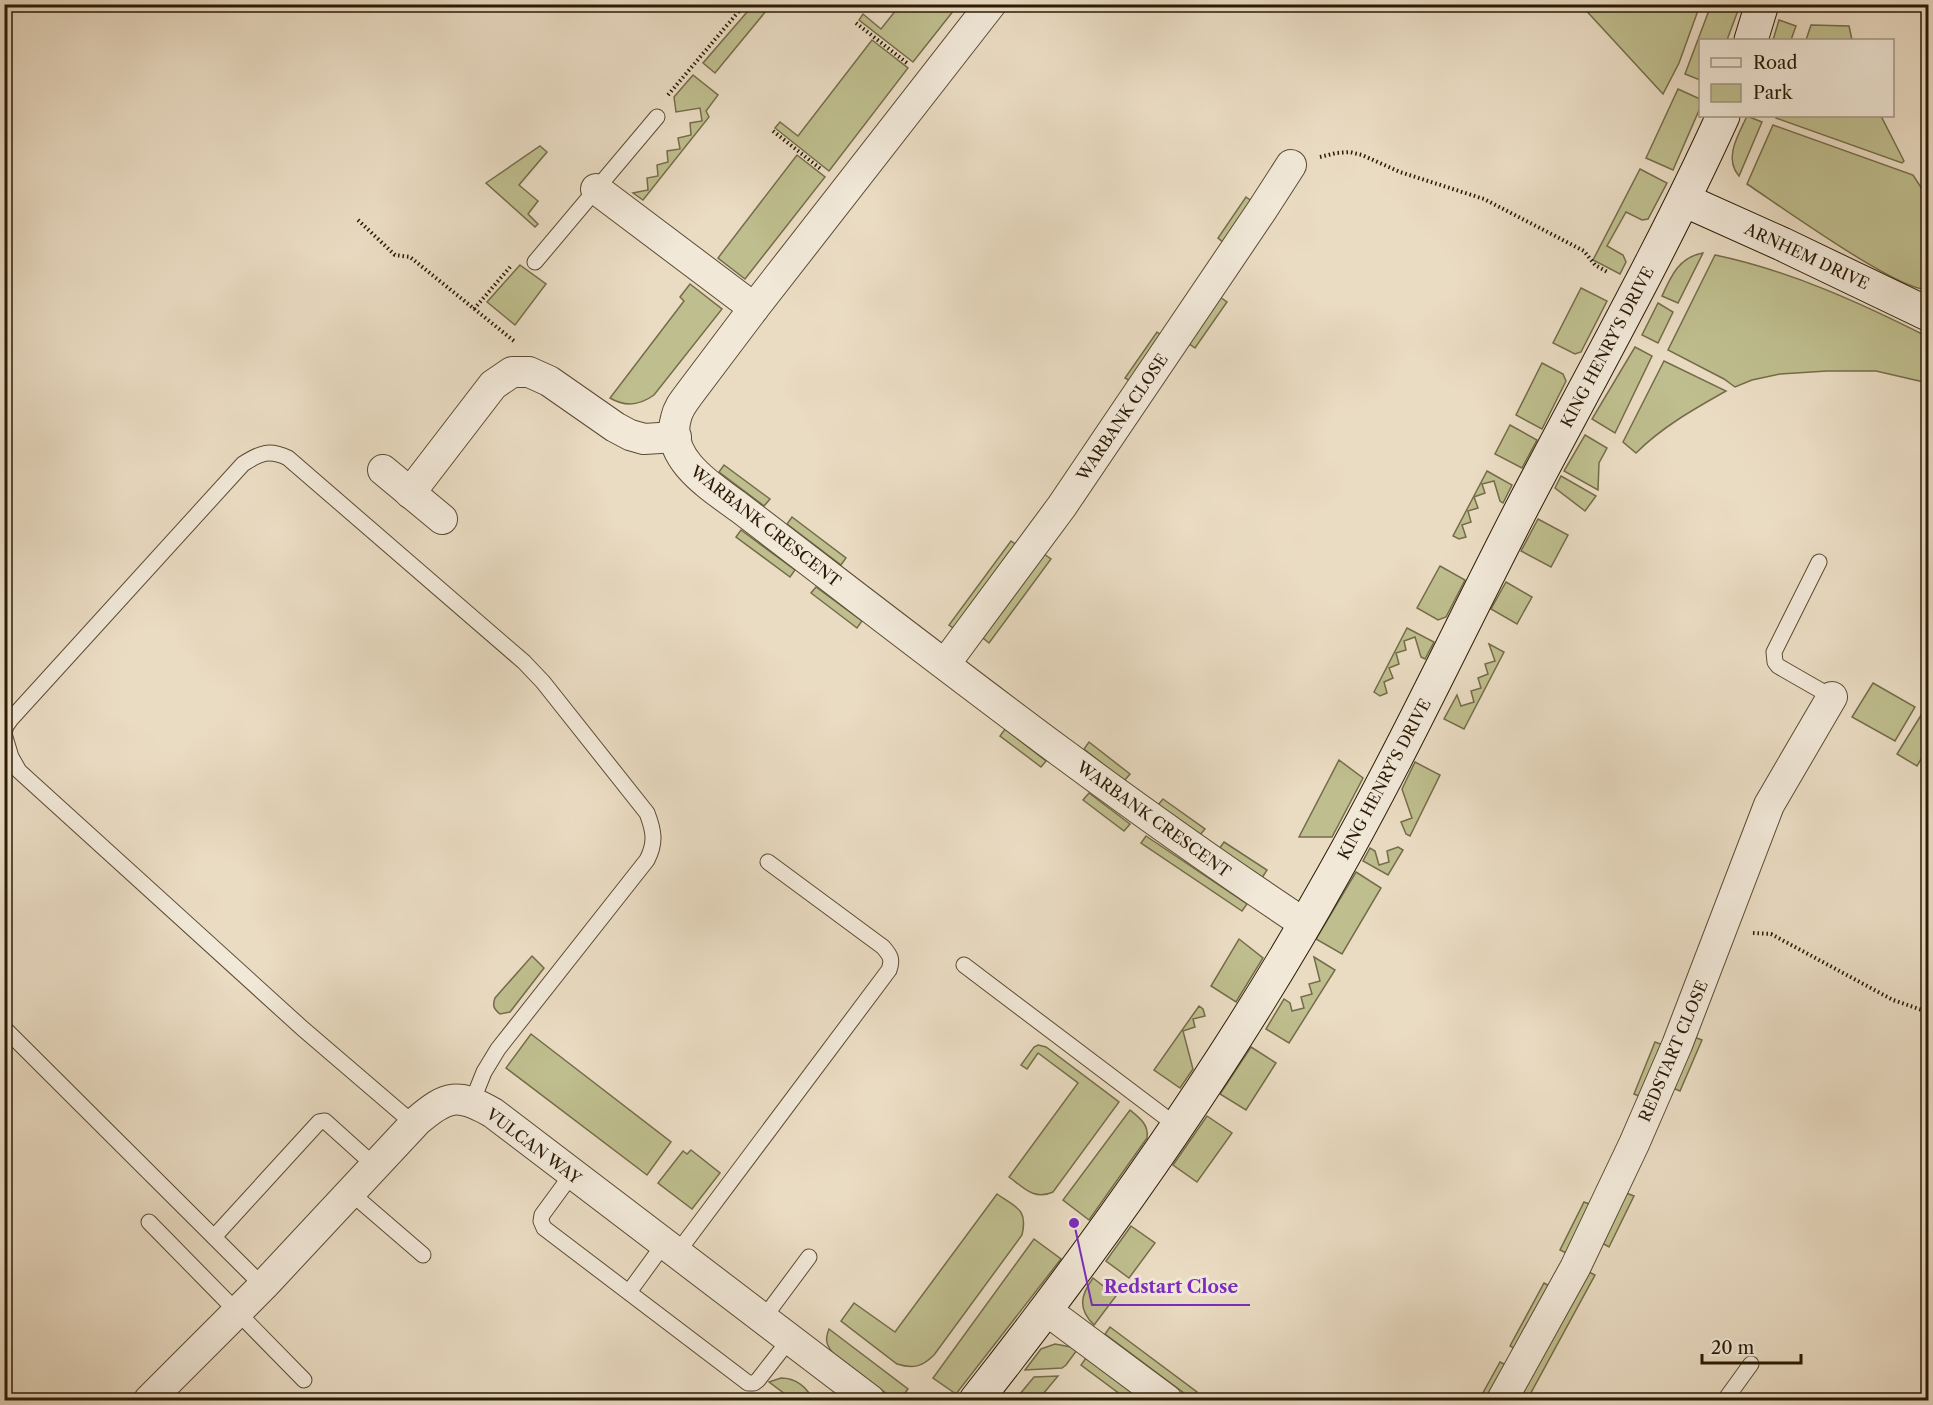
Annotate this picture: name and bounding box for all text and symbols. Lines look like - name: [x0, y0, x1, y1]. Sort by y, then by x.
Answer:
- legend: [1699, 39, 1894, 117]
- text: Road: [1753, 52, 1798, 74]
- text: Park: [1753, 82, 1794, 104]
- street label: ARNHEM DRIVE: [1741, 218, 1872, 294]
- street label: KING HENRY'S DRIVE: [1556, 263, 1658, 431]
- street label: WARBANK CLOSE: [1072, 350, 1172, 485]
- street label: WARBANK CRESCENT: [686, 460, 845, 591]
- street label: KING HENRY'S DRIVE: [1333, 695, 1435, 863]
- street label: WARBANK CRESCENT: [1072, 756, 1235, 882]
- street label: REDSTART CLOSE: [1634, 977, 1712, 1125]
- street label: VULCAN WAY: [482, 1103, 586, 1189]
- callout: Redstart Close: [1092, 1269, 1250, 1305]
- text: Redstart Close: [1104, 1276, 1238, 1298]
- scale bar: [1702, 1327, 1801, 1365]
- text: 20 m: [1711, 1337, 1755, 1359]

